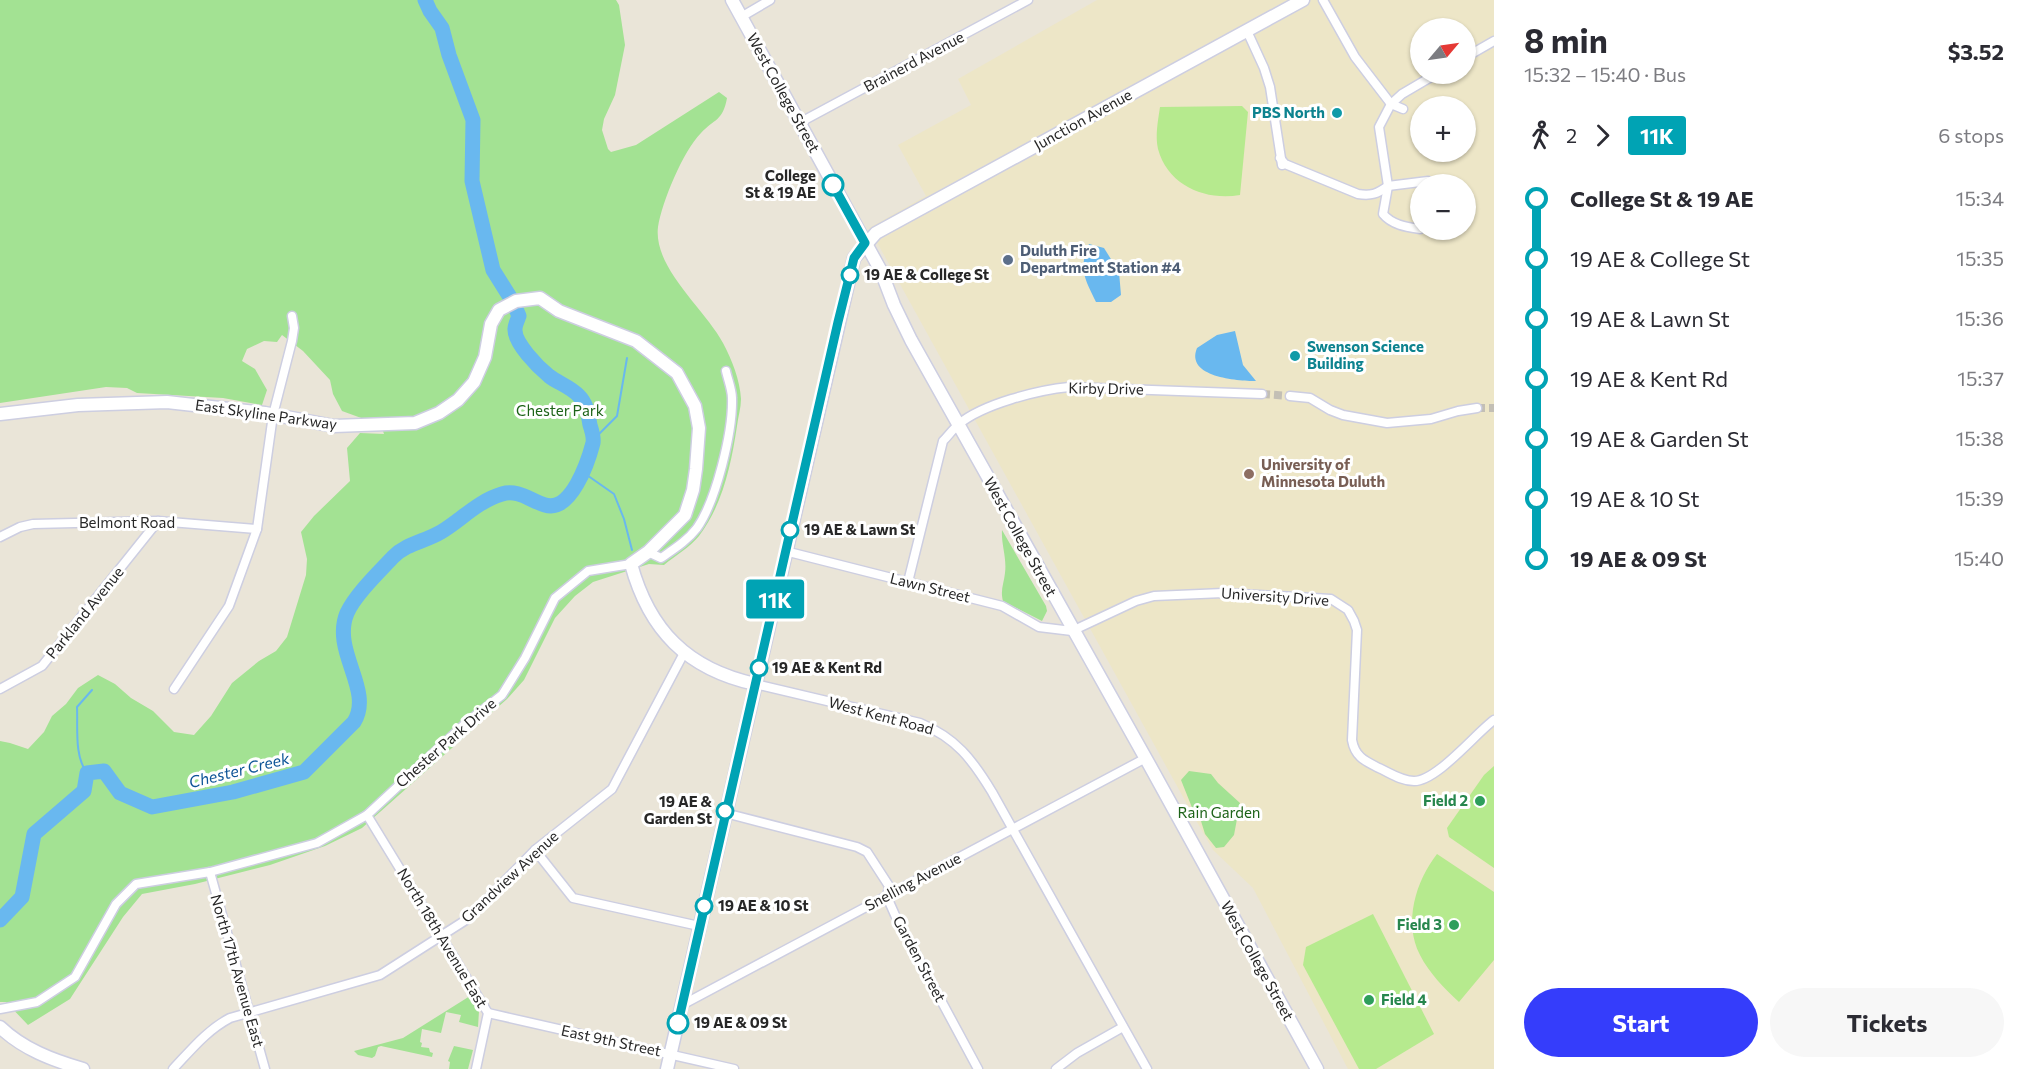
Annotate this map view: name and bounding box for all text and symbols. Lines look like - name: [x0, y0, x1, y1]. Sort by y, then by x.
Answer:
- north arrow: [1410, 18, 1476, 84]
- map controls: [1410, 18, 1476, 240]
- text: 8 min: [1524, 19, 1608, 60]
- street label: Brainerd Avenue: [860, 27, 967, 95]
- street label: West College Street: [744, 30, 824, 155]
- text: $3.52: [1948, 38, 2004, 65]
- text: 15:32 – 15:40 · Bus: [1524, 62, 1686, 86]
- street label: Junction Avenue: [1030, 85, 1135, 153]
- button: +: [1410, 96, 1476, 162]
- place label: PBS North: [1252, 103, 1325, 121]
- marker: PBS North: [1330, 106, 1344, 120]
- icon: walk: [1524, 119, 1557, 152]
- icon: forward: [1586, 119, 1619, 152]
- text: 2: [1566, 123, 1577, 147]
- text: 11K: [1640, 123, 1674, 148]
- text: 6 stops: [1938, 123, 2004, 147]
- place label: College St & 19 AE: [745, 166, 816, 201]
- marker: College St & 19 AE: [822, 174, 844, 196]
- button: −: [1410, 174, 1476, 240]
- text: College St & 19 AE: [1570, 185, 1754, 212]
- text: 15:34: [1956, 186, 2004, 210]
- place label: Duluth Fire Department Station #4: [1020, 241, 1181, 276]
- text: 19 AE & College St: [1570, 245, 1750, 272]
- text: 15:35: [1956, 246, 2004, 270]
- marker: Duluth Fire Department Station #4: [1001, 253, 1015, 267]
- place label: 19 AE & College St: [864, 265, 989, 283]
- marker: 19 AE & College St: [841, 266, 859, 284]
- text: 19 AE & Lawn St: [1570, 305, 1730, 332]
- text: 15:36: [1956, 306, 2004, 330]
- place label: Swenson Science Building: [1307, 337, 1424, 372]
- marker: Swenson Science Building: [1288, 349, 1302, 363]
- text: 19 AE & Kent Rd: [1570, 365, 1728, 392]
- text: 15:37: [1957, 366, 2004, 390]
- street label: Kirby Drive: [1068, 378, 1144, 398]
- street label: East Skyline Parkway: [194, 395, 338, 433]
- park label: Chester Park: [516, 401, 604, 419]
- text: 19 AE & Garden St: [1570, 425, 1749, 452]
- text: 15:38: [1956, 426, 2004, 450]
- place label: University of Minnesota Duluth: [1261, 455, 1385, 490]
- marker: University of Minnesota Duluth: [1242, 467, 1256, 481]
- street label: West College Street: [981, 474, 1061, 599]
- text: 19 AE & 10 St: [1570, 485, 1699, 512]
- text: 15:39: [1956, 486, 2004, 510]
- street label: Belmont Road: [79, 513, 175, 531]
- place label: 19 AE & Lawn St: [804, 520, 915, 538]
- marker: 19 AE & Lawn St: [781, 521, 799, 539]
- text: 19 AE & 09 St: [1570, 545, 1707, 572]
- text: 15:40: [1954, 546, 2004, 570]
- street label: Parkland Avenue: [42, 563, 127, 662]
- street label: Lawn Street: [888, 568, 972, 606]
- line badge: 11K: [740, 580, 810, 618]
- street label: University Drive: [1220, 583, 1330, 609]
- text: 11K: [758, 587, 792, 612]
- place label: 19 AE & Kent Rd: [772, 658, 882, 676]
- marker: 19 AE & Kent Rd: [750, 659, 768, 677]
- street label: West Kent Road: [827, 692, 936, 738]
- street label: Chester Park Drive: [392, 694, 499, 791]
- water label: Chester Creek: [187, 748, 291, 791]
- place label: Field 2: [1423, 791, 1468, 809]
- place label: 19 AE & Garden St: [644, 792, 713, 827]
- marker: Field 2: [1473, 794, 1487, 808]
- marker: 19 AE & Garden St: [716, 802, 734, 820]
- park label: Rain Garden: [1178, 803, 1260, 821]
- street label: Grandview Avenue: [457, 827, 562, 926]
- street label: Snelling Avenue: [861, 848, 964, 914]
- street label: North 18th Avenue East: [394, 864, 492, 1011]
- street label: North 17th Avenue East: [207, 892, 268, 1049]
- place label: 19 AE & 10 St: [718, 896, 809, 914]
- marker: 19 AE & 10 St: [695, 897, 713, 915]
- street label: West College Street: [1218, 898, 1298, 1023]
- street label: Garden Street: [890, 912, 950, 1005]
- place label: Field 3: [1397, 915, 1442, 933]
- marker: Field 3: [1447, 918, 1461, 932]
- button: Start: [1524, 988, 1758, 1057]
- button: Tickets: [1770, 988, 2004, 1057]
- place label: Field 4: [1381, 990, 1427, 1008]
- marker: Field 4: [1362, 993, 1376, 1007]
- marker: 19 AE & 09 St: [667, 1012, 689, 1034]
- place label: 19 AE & 09 St: [694, 1013, 787, 1031]
- street label: East 9th Street: [560, 1021, 663, 1059]

